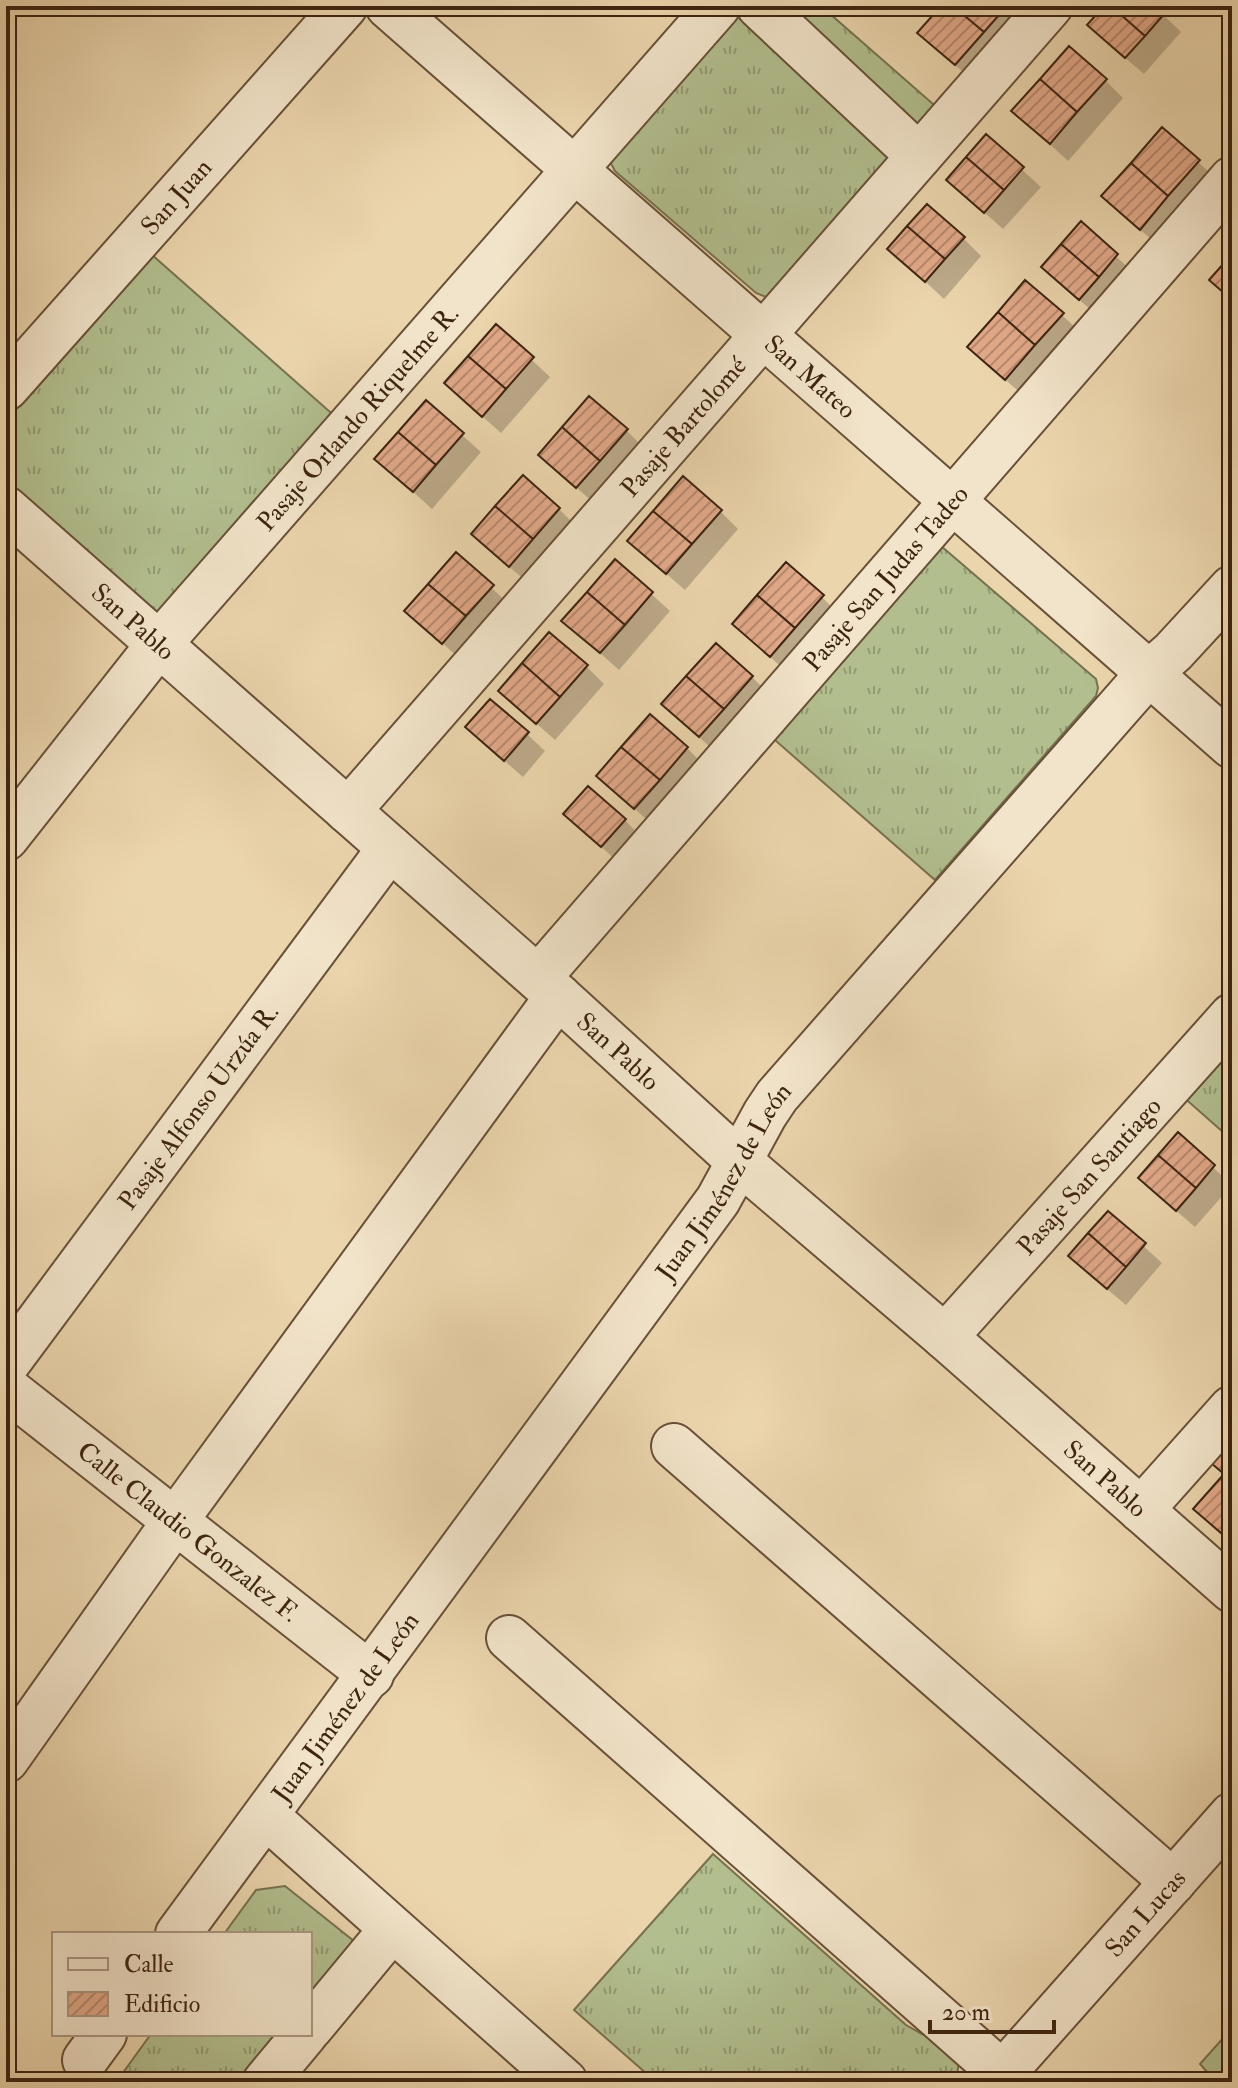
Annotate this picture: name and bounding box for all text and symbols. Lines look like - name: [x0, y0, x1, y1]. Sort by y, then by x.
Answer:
- street label: San Juan: [134, 152, 219, 242]
- street label: Pasaje Orlando Riquelme R.: [250, 299, 466, 538]
- street label: San Mateo: [757, 328, 862, 426]
- street label: Pasaje Bartolomé: [614, 351, 754, 504]
- street label: Pasaje San Judas Tadeo: [797, 479, 976, 678]
- street label: San Pablo: [84, 577, 181, 668]
- street label: Pasaje Alfonso Urzúa R.: [112, 998, 286, 1217]
- street label: San Pablo: [570, 1006, 666, 1098]
- street label: Juan Jiménez de León: [649, 1076, 799, 1288]
- street label: Pasaje San Santiago: [1011, 1091, 1169, 1262]
- street label: San Pablo: [1056, 1434, 1153, 1525]
- street label: Calle Claudio Gonzalez F.: [70, 1435, 305, 1629]
- street label: Juan Jiménez de León: [265, 1606, 427, 1810]
- street label: San Lucas: [1098, 1863, 1193, 1964]
- legend: [52, 1932, 312, 2036]
- text: Calle: [124, 1949, 174, 1980]
- scale bar: [930, 1984, 1054, 2034]
- text: Edificio: [124, 1989, 200, 2020]
- text: 20 m: [942, 1997, 991, 2028]

